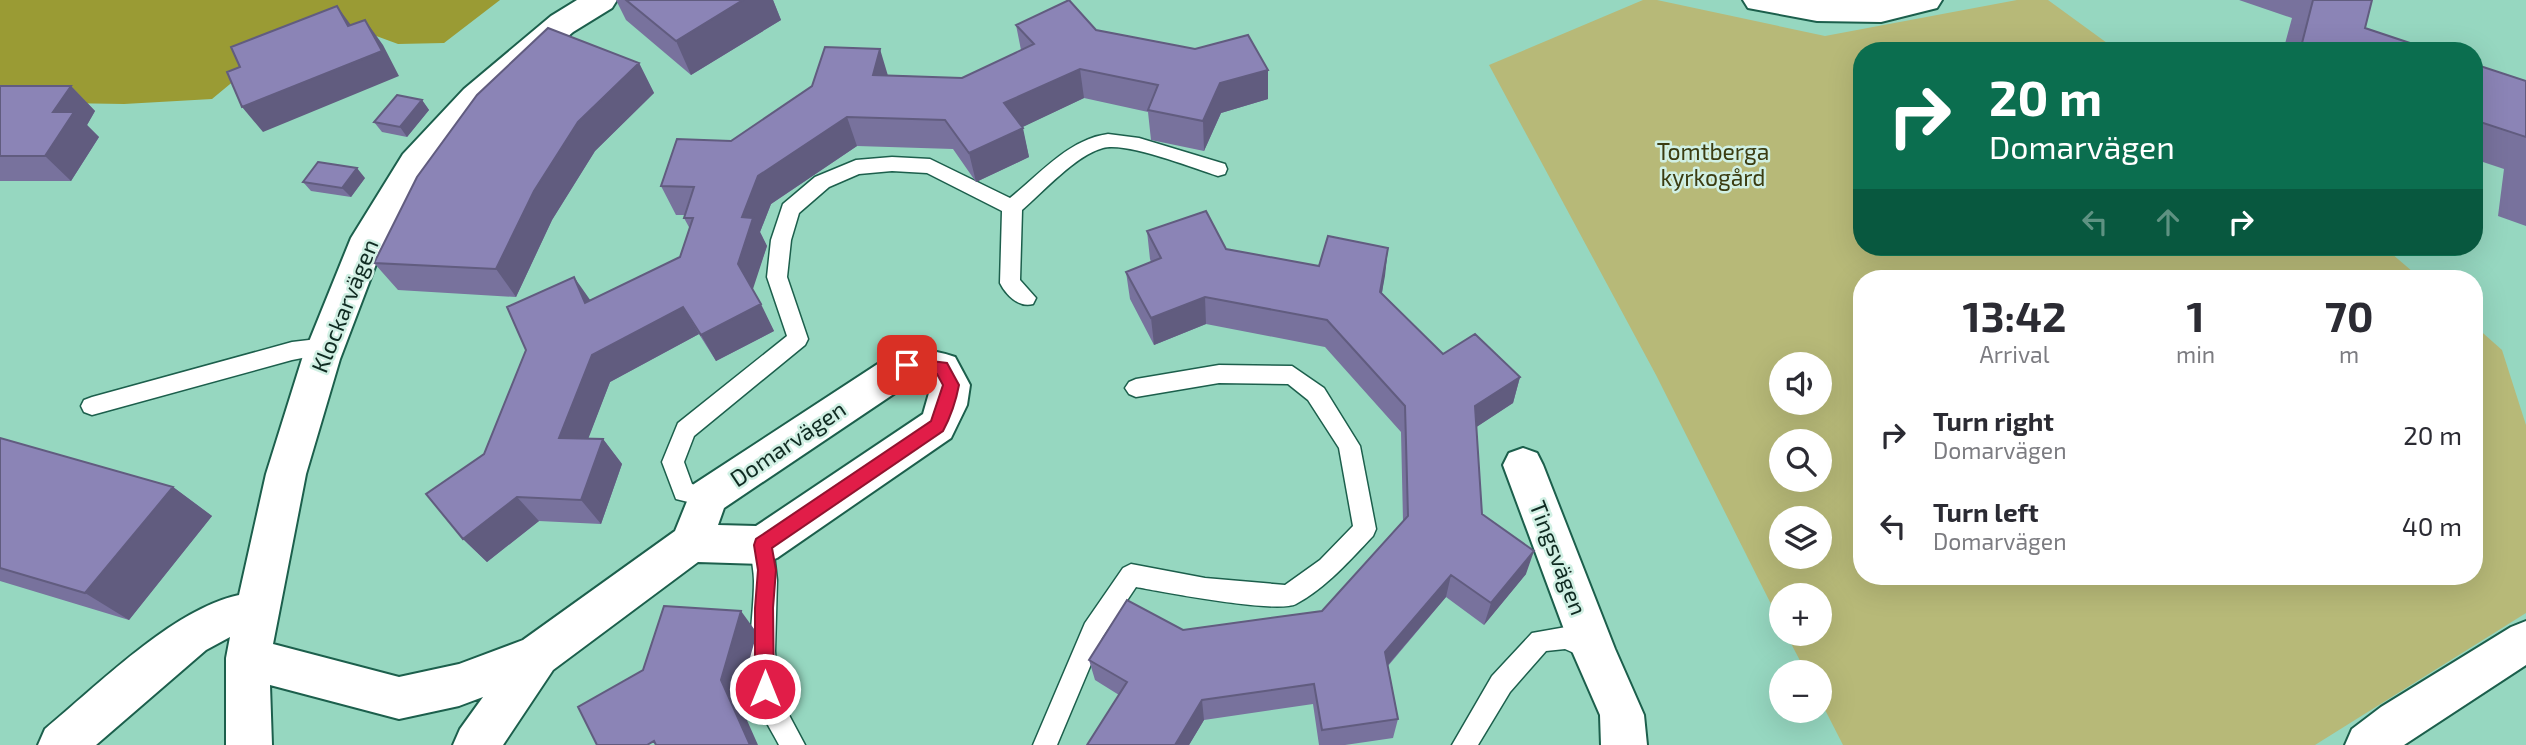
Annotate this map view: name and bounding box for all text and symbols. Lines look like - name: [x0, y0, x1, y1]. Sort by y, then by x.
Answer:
- text: 20 m: [1989, 67, 2102, 126]
- icon: right: [1874, 70, 1965, 161]
- text: Domarvägen: [1989, 127, 2175, 165]
- park label: Tomtberga kyrkogård: [1657, 137, 1769, 191]
- icon: left: [2076, 203, 2114, 241]
- icon: ahead: [2149, 203, 2187, 241]
- icon: right: [2222, 203, 2260, 241]
- street label: Klockarvägen: [305, 235, 384, 376]
- text: 13:42: [1963, 290, 2066, 340]
- text: 1: [2187, 290, 2205, 340]
- text: 70: [2325, 290, 2373, 340]
- pin: [877, 335, 937, 395]
- text: Arrival: [1979, 340, 2049, 368]
- text: min: [2176, 340, 2215, 368]
- text: m: [2339, 340, 2359, 368]
- icon: arrive: [888, 346, 926, 384]
- map controls: [1769, 352, 1832, 723]
- button: sound: [1769, 352, 1832, 415]
- street label: Domarvägen: [724, 394, 851, 492]
- text: Turn right: [1933, 405, 2054, 436]
- icon: right: [1874, 416, 1912, 454]
- text: 20 m: [2403, 419, 2462, 450]
- button: search: [1769, 429, 1832, 492]
- text: Domarvägen: [1933, 436, 2067, 464]
- text: Turn left: [1933, 496, 2039, 527]
- street label: Tingsvägen: [1524, 497, 1594, 619]
- button: layers: [1769, 506, 1832, 569]
- icon: left: [1874, 507, 1912, 545]
- text: 40 m: [2402, 510, 2462, 541]
- text: Domarvägen: [1933, 527, 2067, 555]
- button: +: [1769, 583, 1832, 646]
- position arrow: [728, 652, 802, 726]
- button: −: [1769, 660, 1832, 723]

